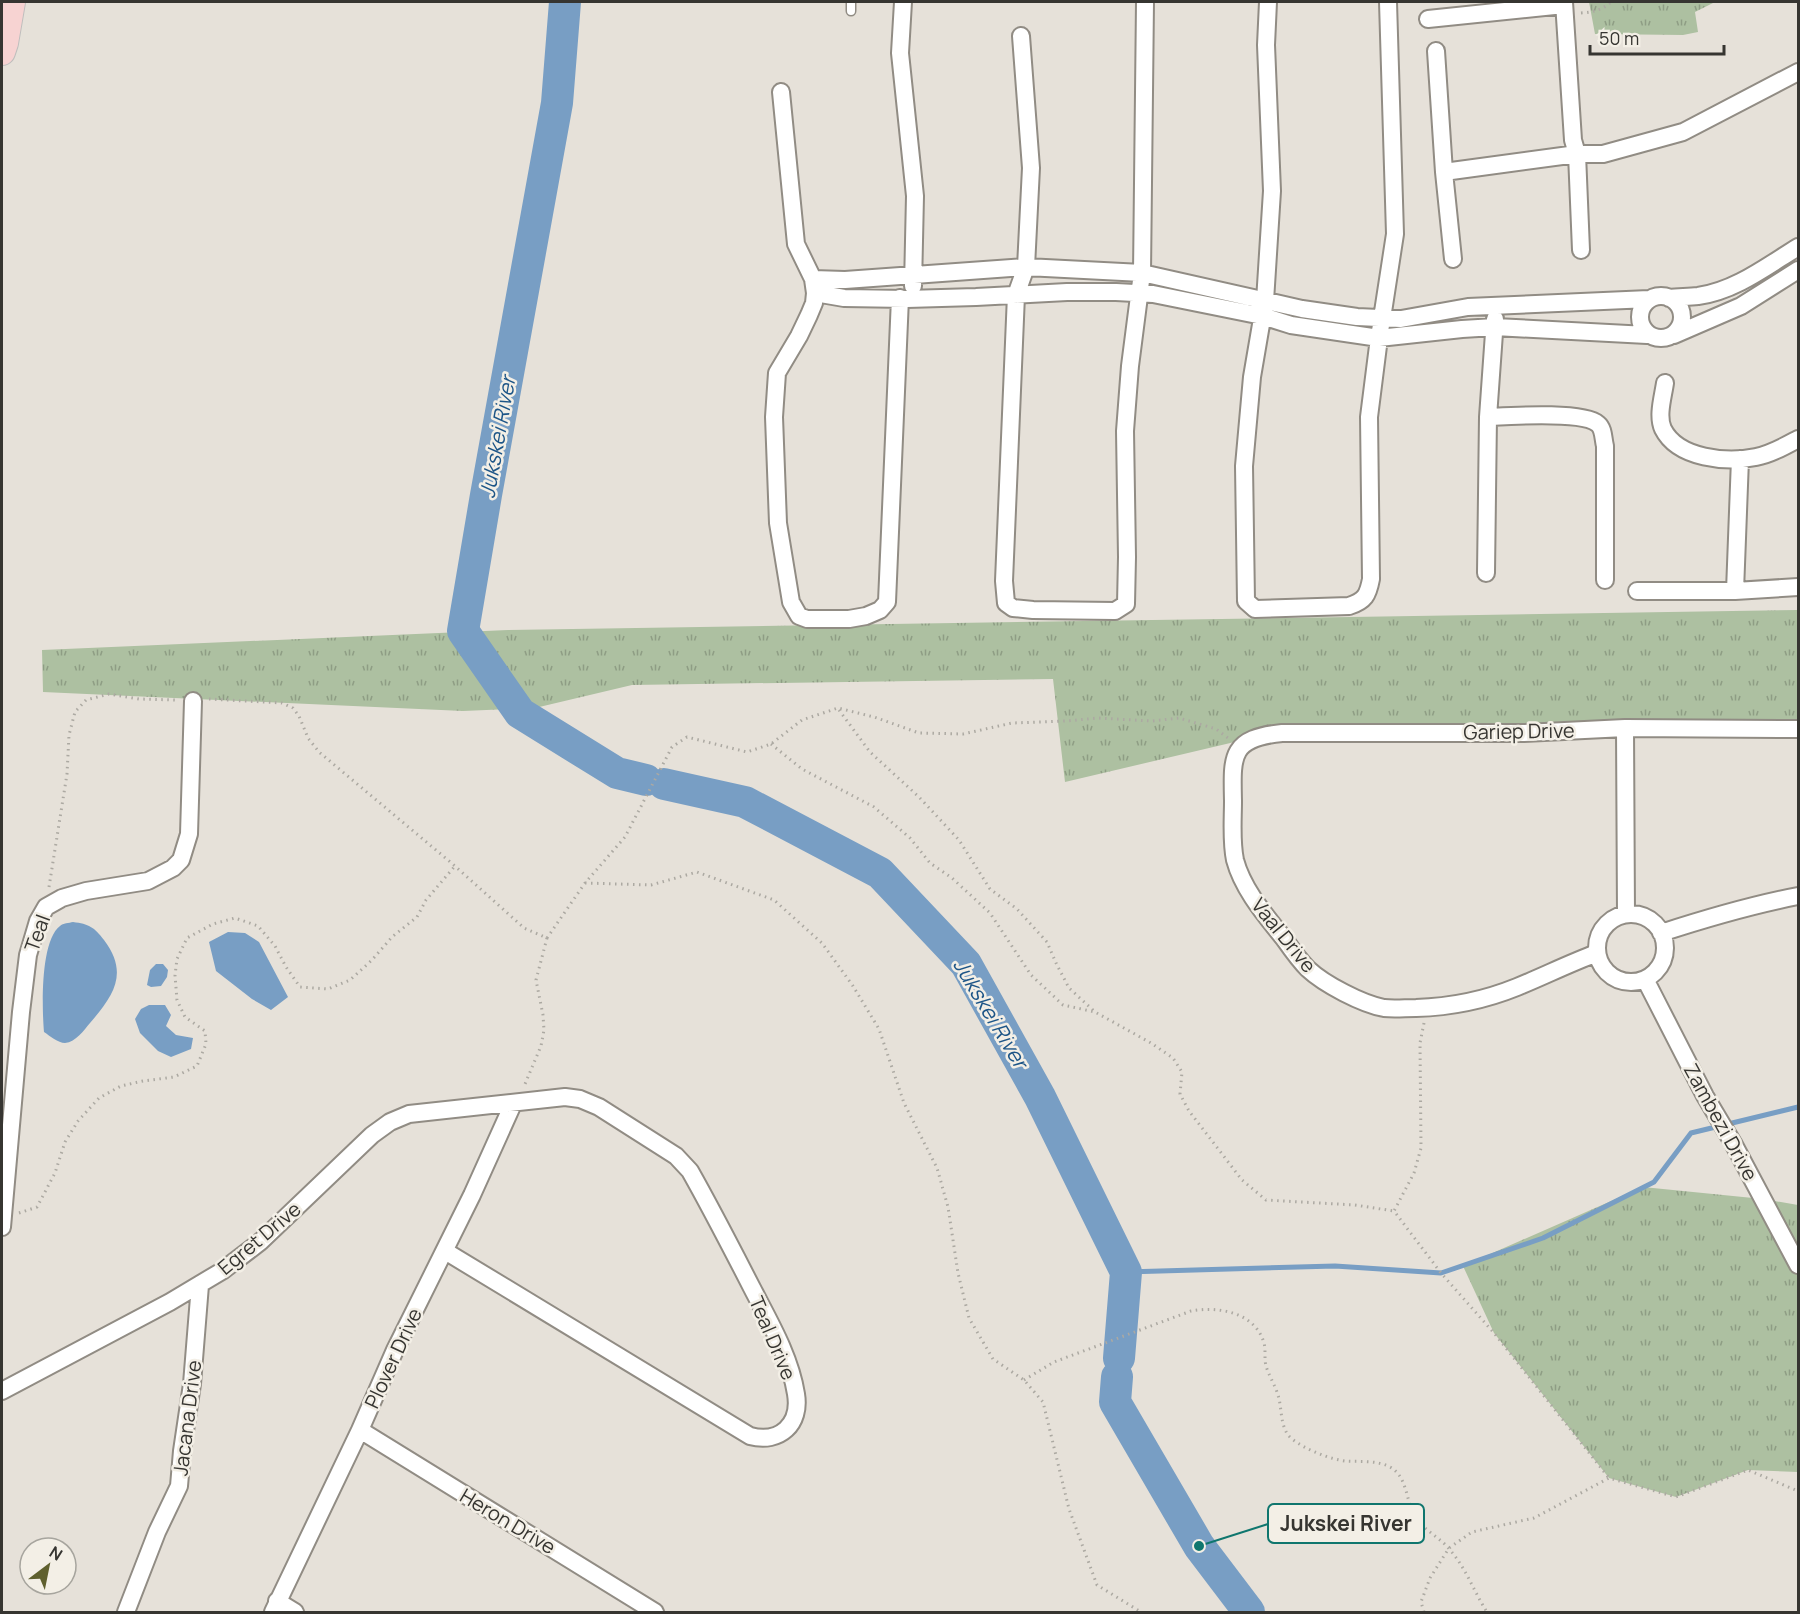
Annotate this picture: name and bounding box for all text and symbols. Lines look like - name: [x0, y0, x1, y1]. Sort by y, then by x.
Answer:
- scale bar: [1590, 18, 1724, 56]
- text: 50 m: [1599, 26, 1639, 50]
- water label: Jukskei River: [473, 371, 522, 500]
- street label: Gariep Drive: [1463, 717, 1575, 745]
- street label: Vaal Drive: [1246, 892, 1322, 978]
- street label: Teal: [18, 911, 56, 955]
- water label: Jukskei River: [947, 953, 1036, 1075]
- street label: Zambezi Drive: [1678, 1059, 1764, 1185]
- street label: Egret Drive: [212, 1195, 306, 1281]
- street label: Teal Drive: [743, 1292, 803, 1384]
- street label: Plover Drive: [358, 1304, 428, 1412]
- street label: Jacana Drive: [167, 1359, 207, 1477]
- street label: Heron Drive: [455, 1482, 561, 1560]
- callout: Jukskei River: [1268, 1504, 1424, 1543]
- text: Jukskei River: [1280, 1509, 1412, 1537]
- north arrow: [18, 1536, 78, 1596]
- text: N: [45, 1541, 67, 1566]

